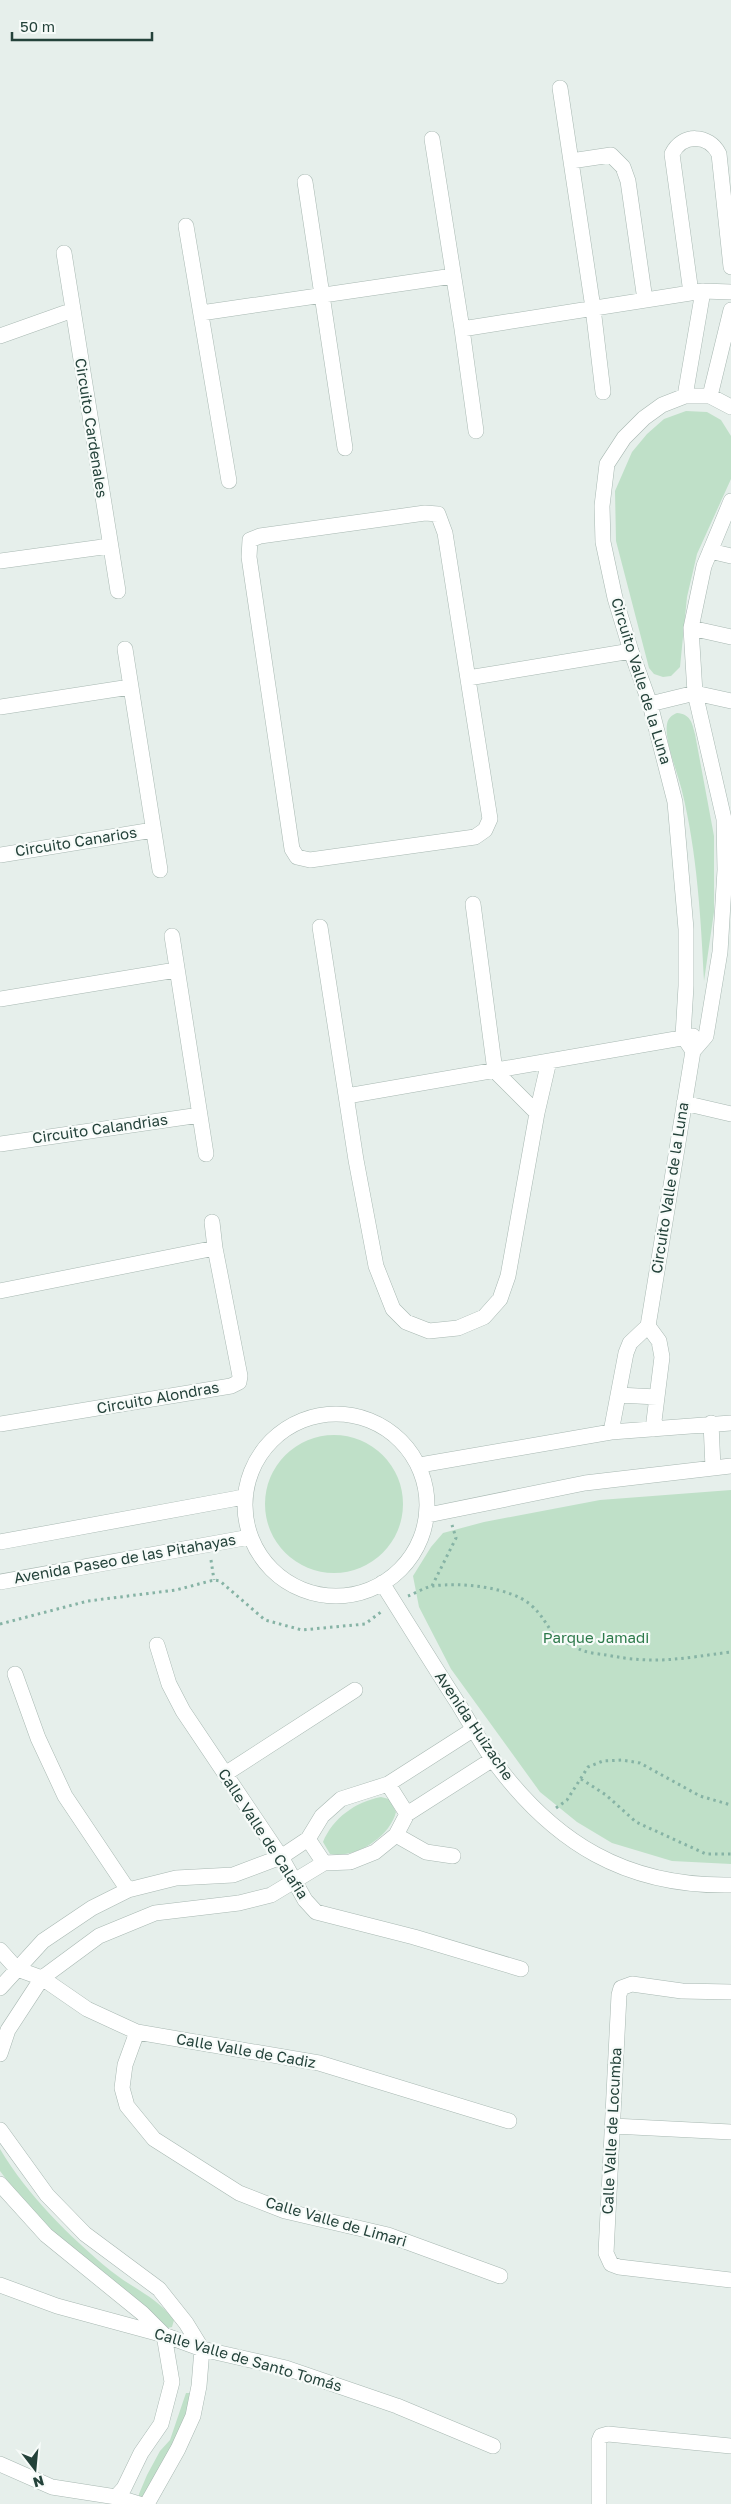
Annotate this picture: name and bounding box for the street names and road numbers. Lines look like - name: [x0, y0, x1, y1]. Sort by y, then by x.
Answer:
- street label: Circuito Cardenales: [72, 357, 112, 499]
- street label: Circuito Valle de la Luna: [608, 595, 676, 766]
- street label: Circuito Canarios: [14, 822, 138, 860]
- street label: Circuito Valle de la Luna: [647, 1101, 691, 1275]
- street label: Circuito Calandrias: [31, 1110, 169, 1146]
- street label: Circuito Alondras: [95, 1377, 220, 1417]
- street label: Avenida Paseo de las Pitahayas: [12, 1530, 237, 1586]
- street label: Avenida Huizache: [432, 1668, 518, 1784]
- street label: Calle Valle de Calafia: [215, 1765, 313, 1902]
- street label: Calle Valle de Cadiz: [175, 2029, 318, 2071]
- street label: Calle Valle de Locumba: [598, 2047, 624, 2215]
- street label: Calle Valle de Limari: [264, 2192, 409, 2250]
- street label: Calle Valle de Santo Tomás: [152, 2324, 344, 2394]

